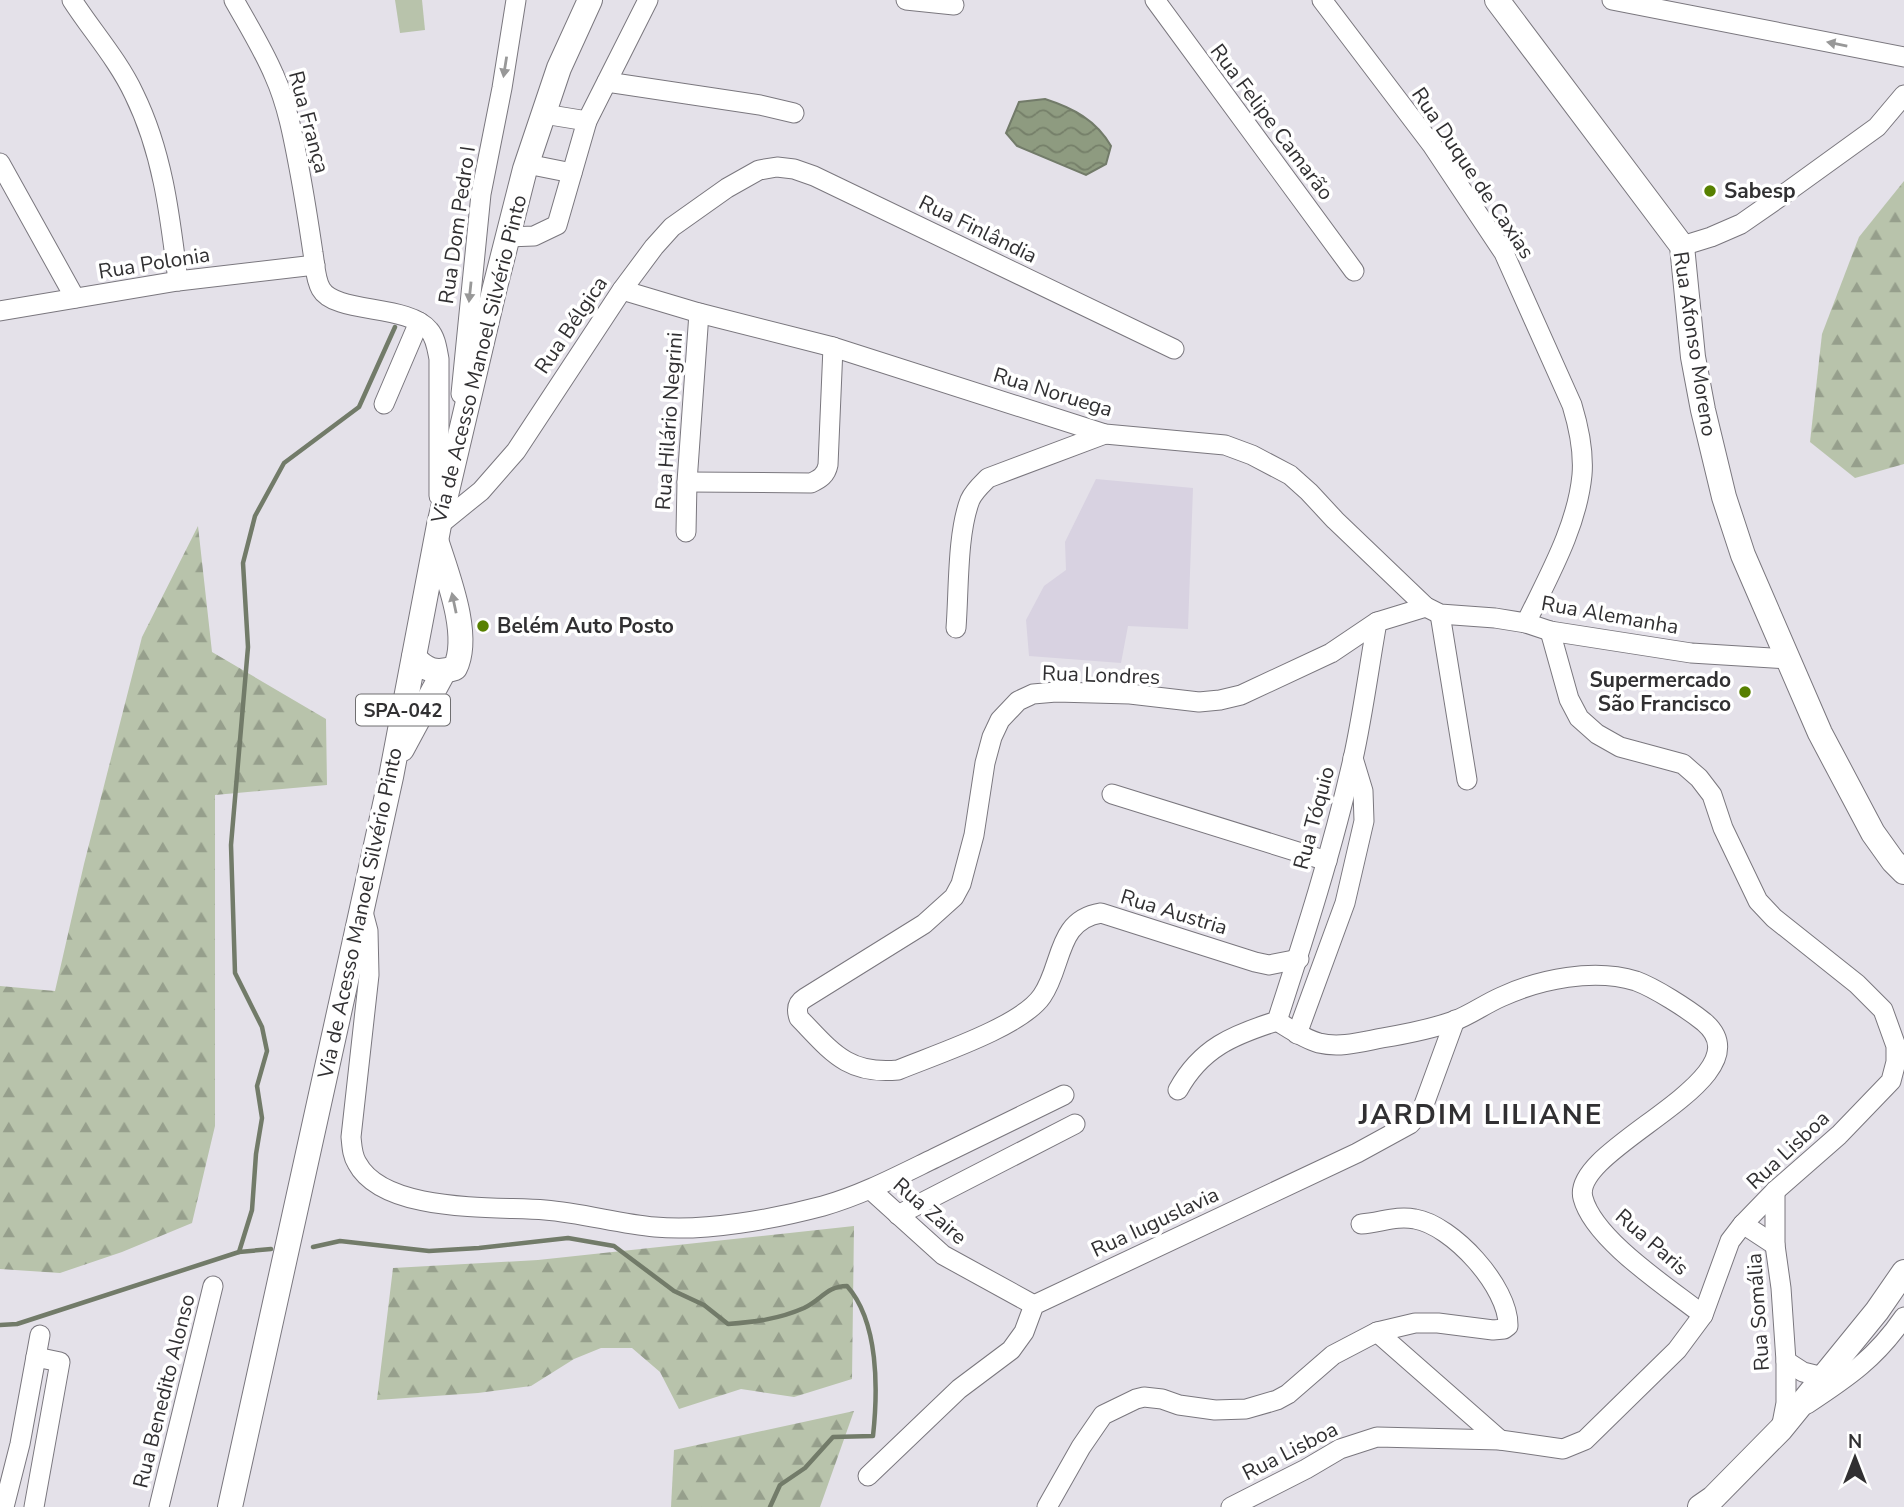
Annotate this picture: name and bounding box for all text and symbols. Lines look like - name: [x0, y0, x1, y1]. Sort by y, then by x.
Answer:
- street label: Rua Felipe Camarão: [1204, 38, 1340, 206]
- one-way arrow: [1826, 38, 1848, 49]
- one-way arrow: [499, 57, 510, 79]
- street label: Rua França: [282, 68, 336, 176]
- street label: Rua Duque de Caxias: [1405, 82, 1541, 264]
- street label: Rua Dom Pedro I: [432, 144, 482, 306]
- place label: Sabesp: [1724, 177, 1796, 205]
- marker: Sabesp: [1702, 183, 1718, 199]
- street label: Rua Finlândia: [914, 188, 1042, 270]
- street label: Via de Acesso Manoel Silvério Pinto: [424, 192, 533, 527]
- street label: Rua Polonia: [96, 240, 212, 286]
- street label: Rua Afonso Moreno: [1667, 250, 1723, 438]
- street label: Rua Bélgica: [528, 271, 614, 379]
- one-way arrow: [464, 281, 475, 303]
- street label: Rua Hilário Negrini: [649, 331, 689, 511]
- street label: Rua Noruega: [990, 361, 1116, 423]
- street label: Rua Alemanha: [1539, 589, 1681, 641]
- one-way arrow: [449, 592, 460, 614]
- place label: Belém Auto Posto: [497, 612, 674, 640]
- marker: Belém Auto Posto: [475, 618, 491, 634]
- street label: Rua Londres: [1041, 659, 1161, 691]
- place label: Supermercado São Francisco: [1589, 666, 1731, 718]
- marker: Supermercado São Francisco: [1737, 684, 1753, 700]
- road number: SPA-042: [356, 694, 450, 726]
- street label: Via de Acesso Manoel Silvério Pinto: [311, 745, 409, 1082]
- street label: Rua Tóquio: [1287, 763, 1341, 873]
- street label: Rua Austria: [1117, 882, 1231, 942]
- district label: JARDIM LILIANE: [1358, 1096, 1603, 1134]
- street label: Rua Lisboa: [1740, 1104, 1836, 1196]
- street label: Rua Zaire: [887, 1171, 973, 1251]
- street label: Rua Iuguslavia: [1087, 1180, 1223, 1264]
- street label: Rua Paris: [1609, 1202, 1695, 1282]
- street label: Rua Somália: [1740, 1252, 1776, 1372]
- street label: Rua Benedito Alonso: [126, 1291, 202, 1491]
- street label: Rua Lisboa: [1237, 1415, 1343, 1487]
- north arrow: [1820, 1423, 1890, 1493]
- text: N: [1848, 1429, 1862, 1455]

